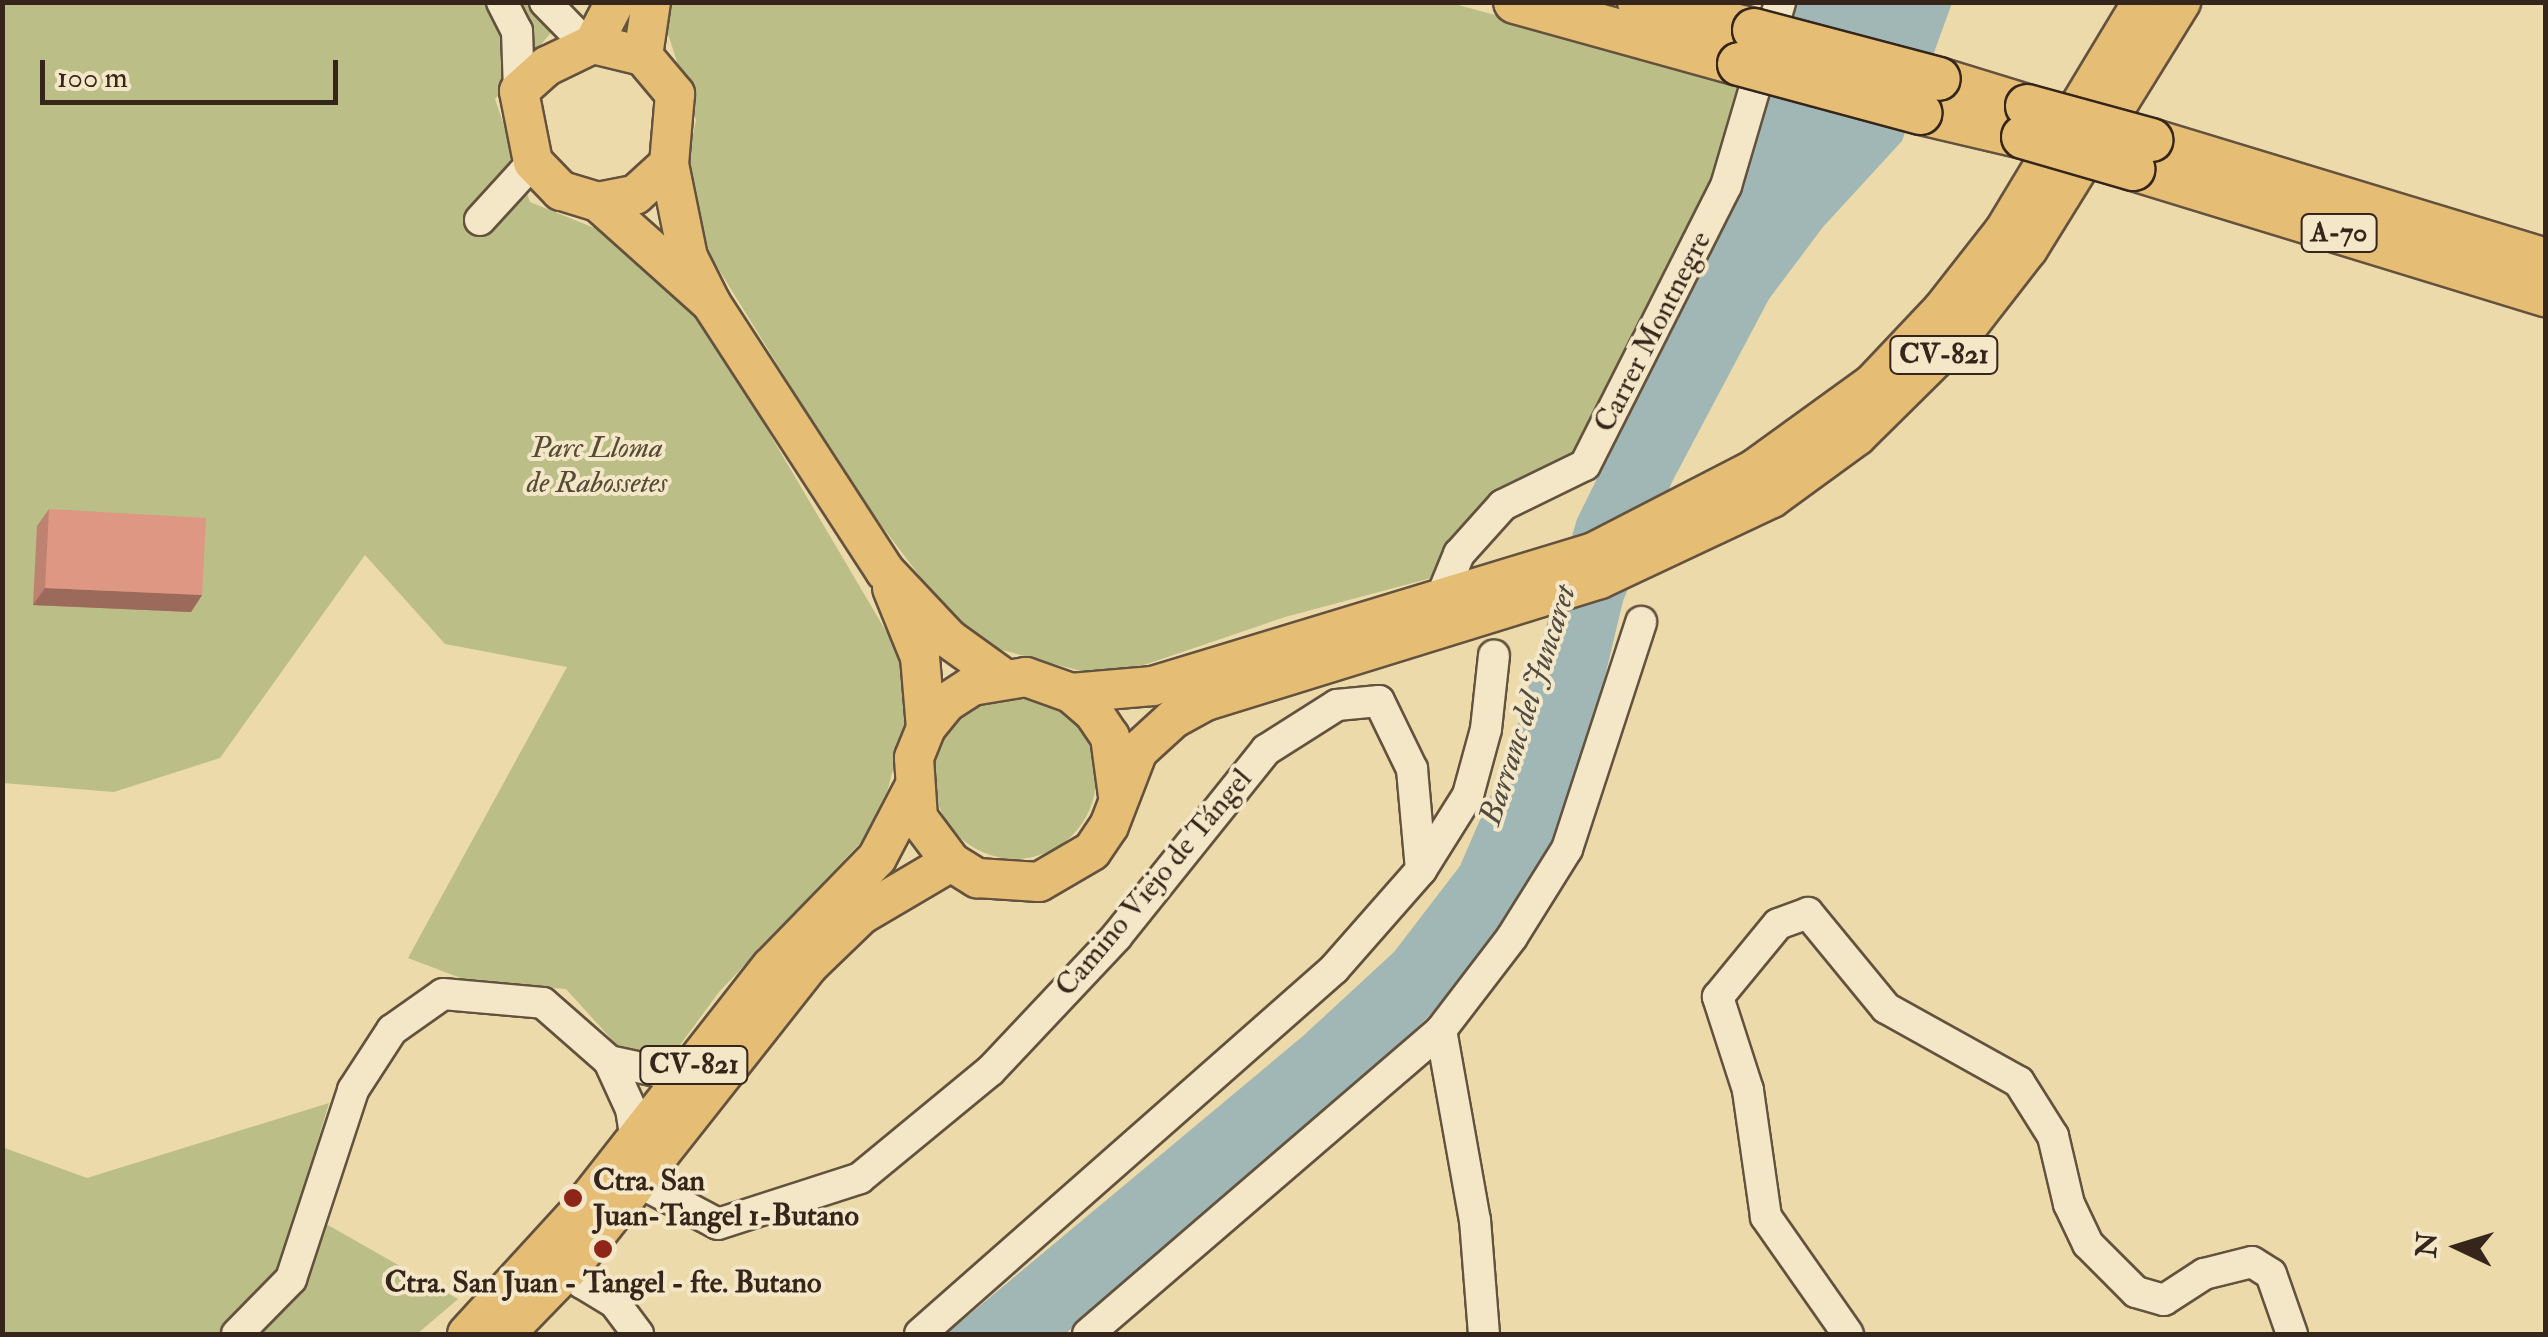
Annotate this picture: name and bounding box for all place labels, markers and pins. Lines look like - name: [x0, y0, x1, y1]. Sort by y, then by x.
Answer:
- place label: Ctra. San Juan-Tangel 1-Butano: [593, 1163, 859, 1234]
- marker: Ctra. San Juan-Tangel 1-Butano: [562, 1187, 584, 1209]
- marker: Ctra. San Juan - Tangel - fte. Butano: [592, 1238, 614, 1260]
- place label: Ctra. San Juan - Tangel - fte. Butano: [385, 1265, 821, 1301]

